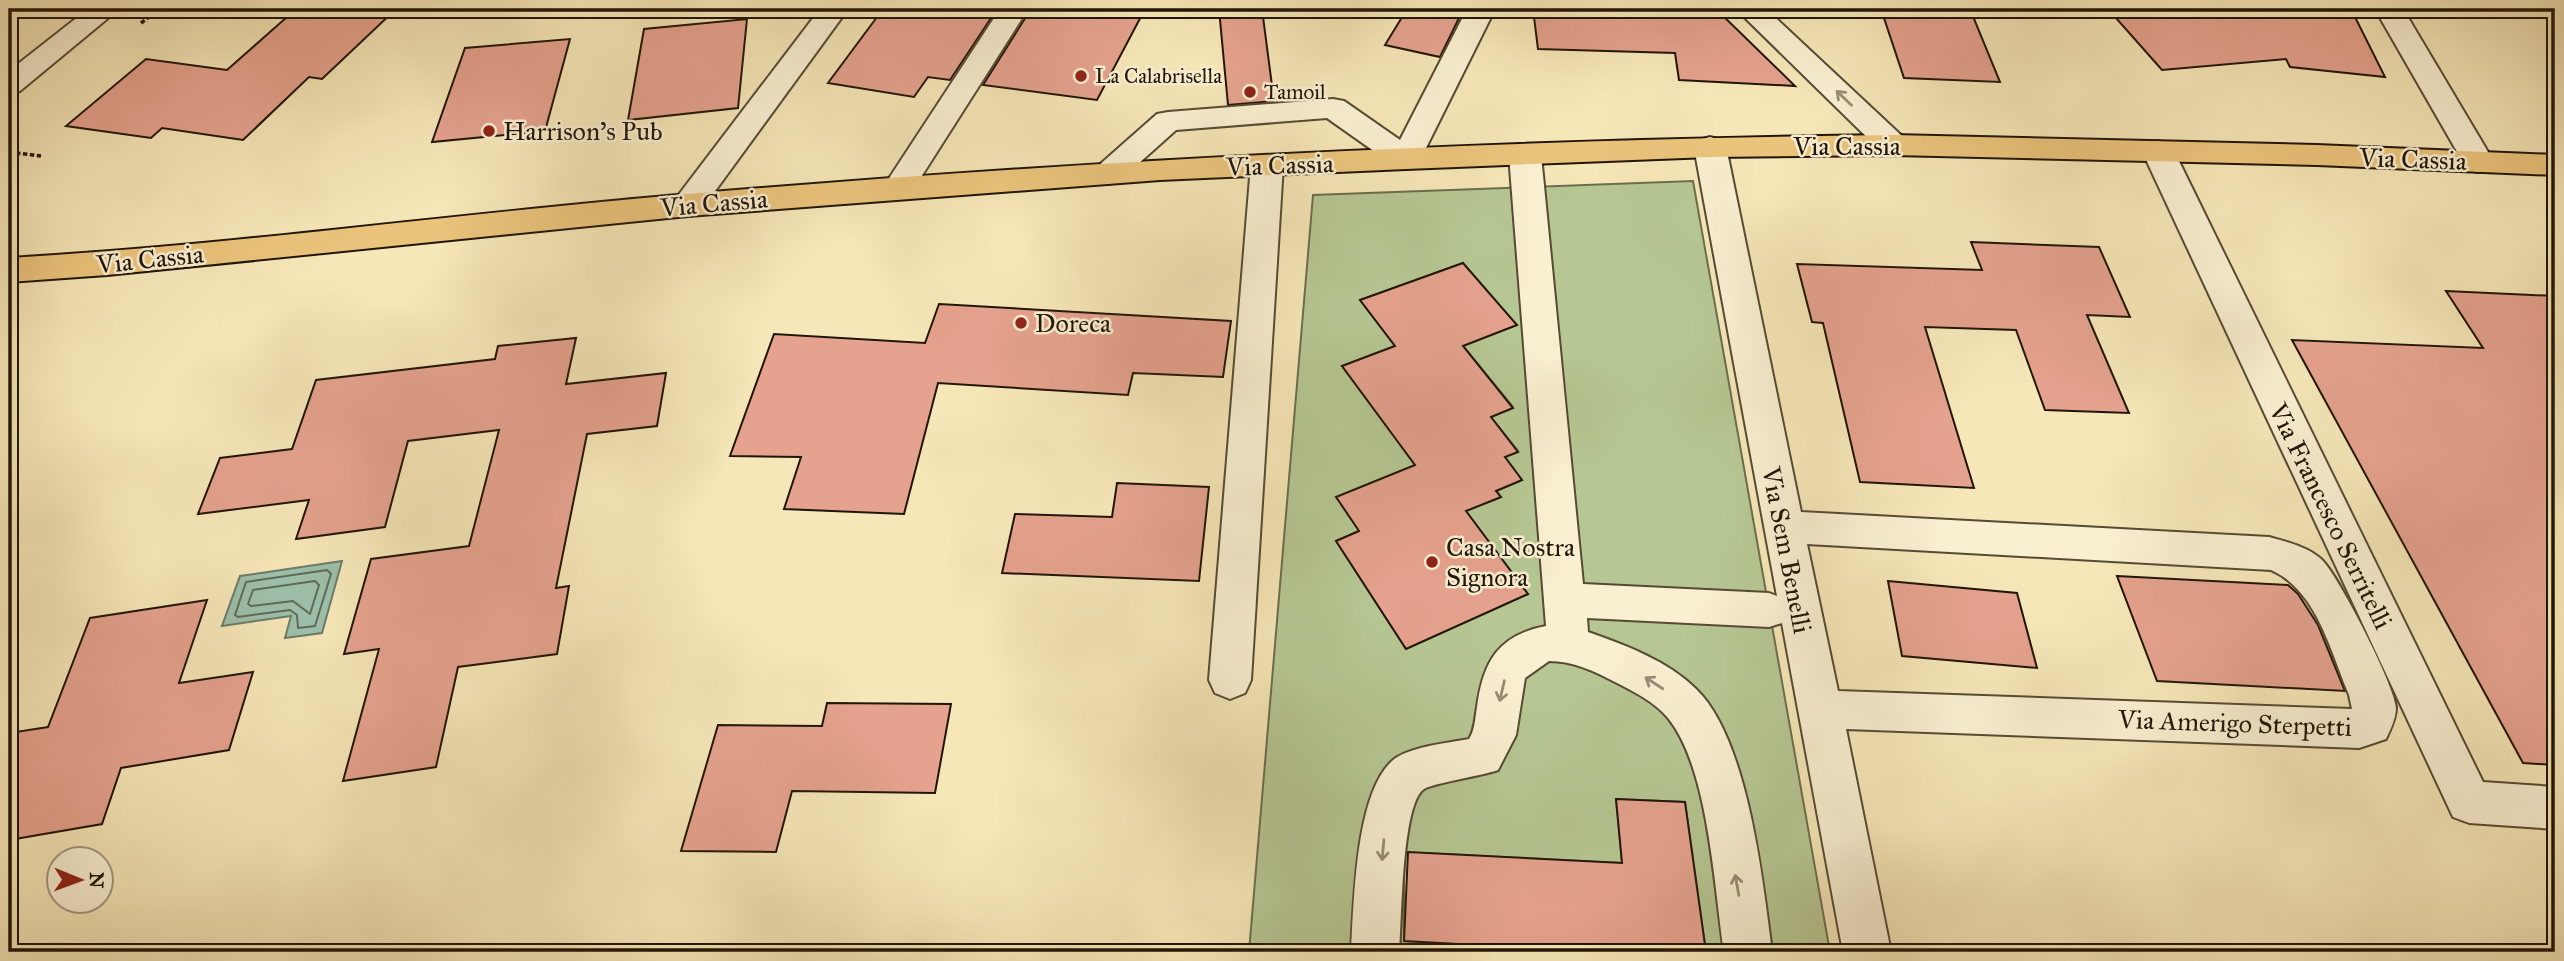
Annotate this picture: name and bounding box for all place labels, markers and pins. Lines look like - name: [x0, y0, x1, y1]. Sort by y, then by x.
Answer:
- place label: La Calabrisella: [1095, 63, 1222, 89]
- marker: La Calabrisella: [1073, 68, 1089, 84]
- place label: Tamoil: [1264, 79, 1326, 105]
- marker: Tamoil: [1242, 84, 1258, 100]
- place label: Harrison's Pub: [503, 115, 663, 147]
- marker: Harrison's Pub: [481, 123, 497, 139]
- place label: Doreca: [1035, 307, 1111, 339]
- marker: Doreca: [1013, 315, 1029, 331]
- place label: Casa Nostra Signora: [1446, 531, 1575, 593]
- marker: Casa Nostra Signora: [1424, 554, 1440, 570]

